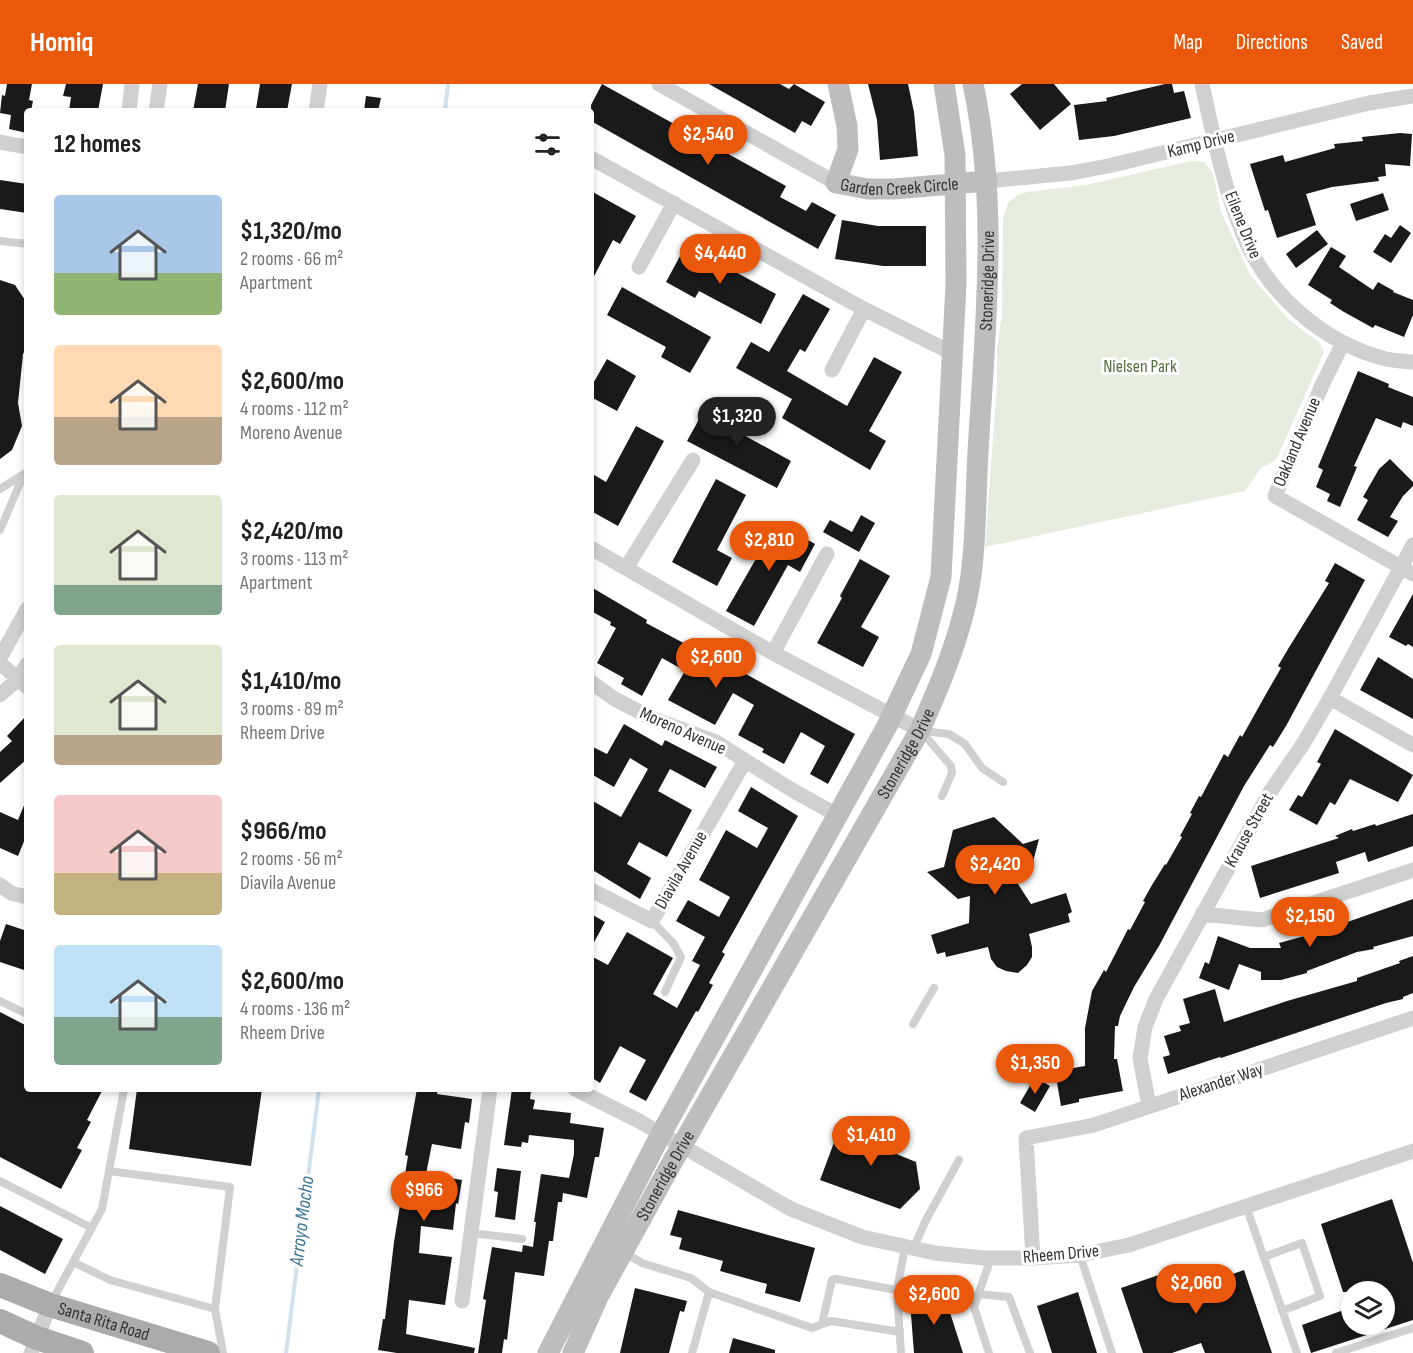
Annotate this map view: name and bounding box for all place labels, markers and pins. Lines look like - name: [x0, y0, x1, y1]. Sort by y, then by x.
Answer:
- pin: $2,540: [659, 115, 757, 166]
- pin: $4,440: [671, 234, 769, 285]
- pin: $1,320: [688, 397, 786, 448]
- pin: $2,810: [720, 521, 818, 572]
- pin: $2,600: [667, 638, 765, 689]
- pin: $2,420: [946, 845, 1044, 896]
- pin: $2,150: [1261, 897, 1359, 948]
- pin: $1,350: [986, 1044, 1084, 1095]
- pin: $1,410: [822, 1116, 920, 1167]
- pin: $966: [388, 1171, 460, 1222]
- pin: $2,060: [1147, 1264, 1245, 1315]
- pin: $2,600: [885, 1275, 983, 1326]

